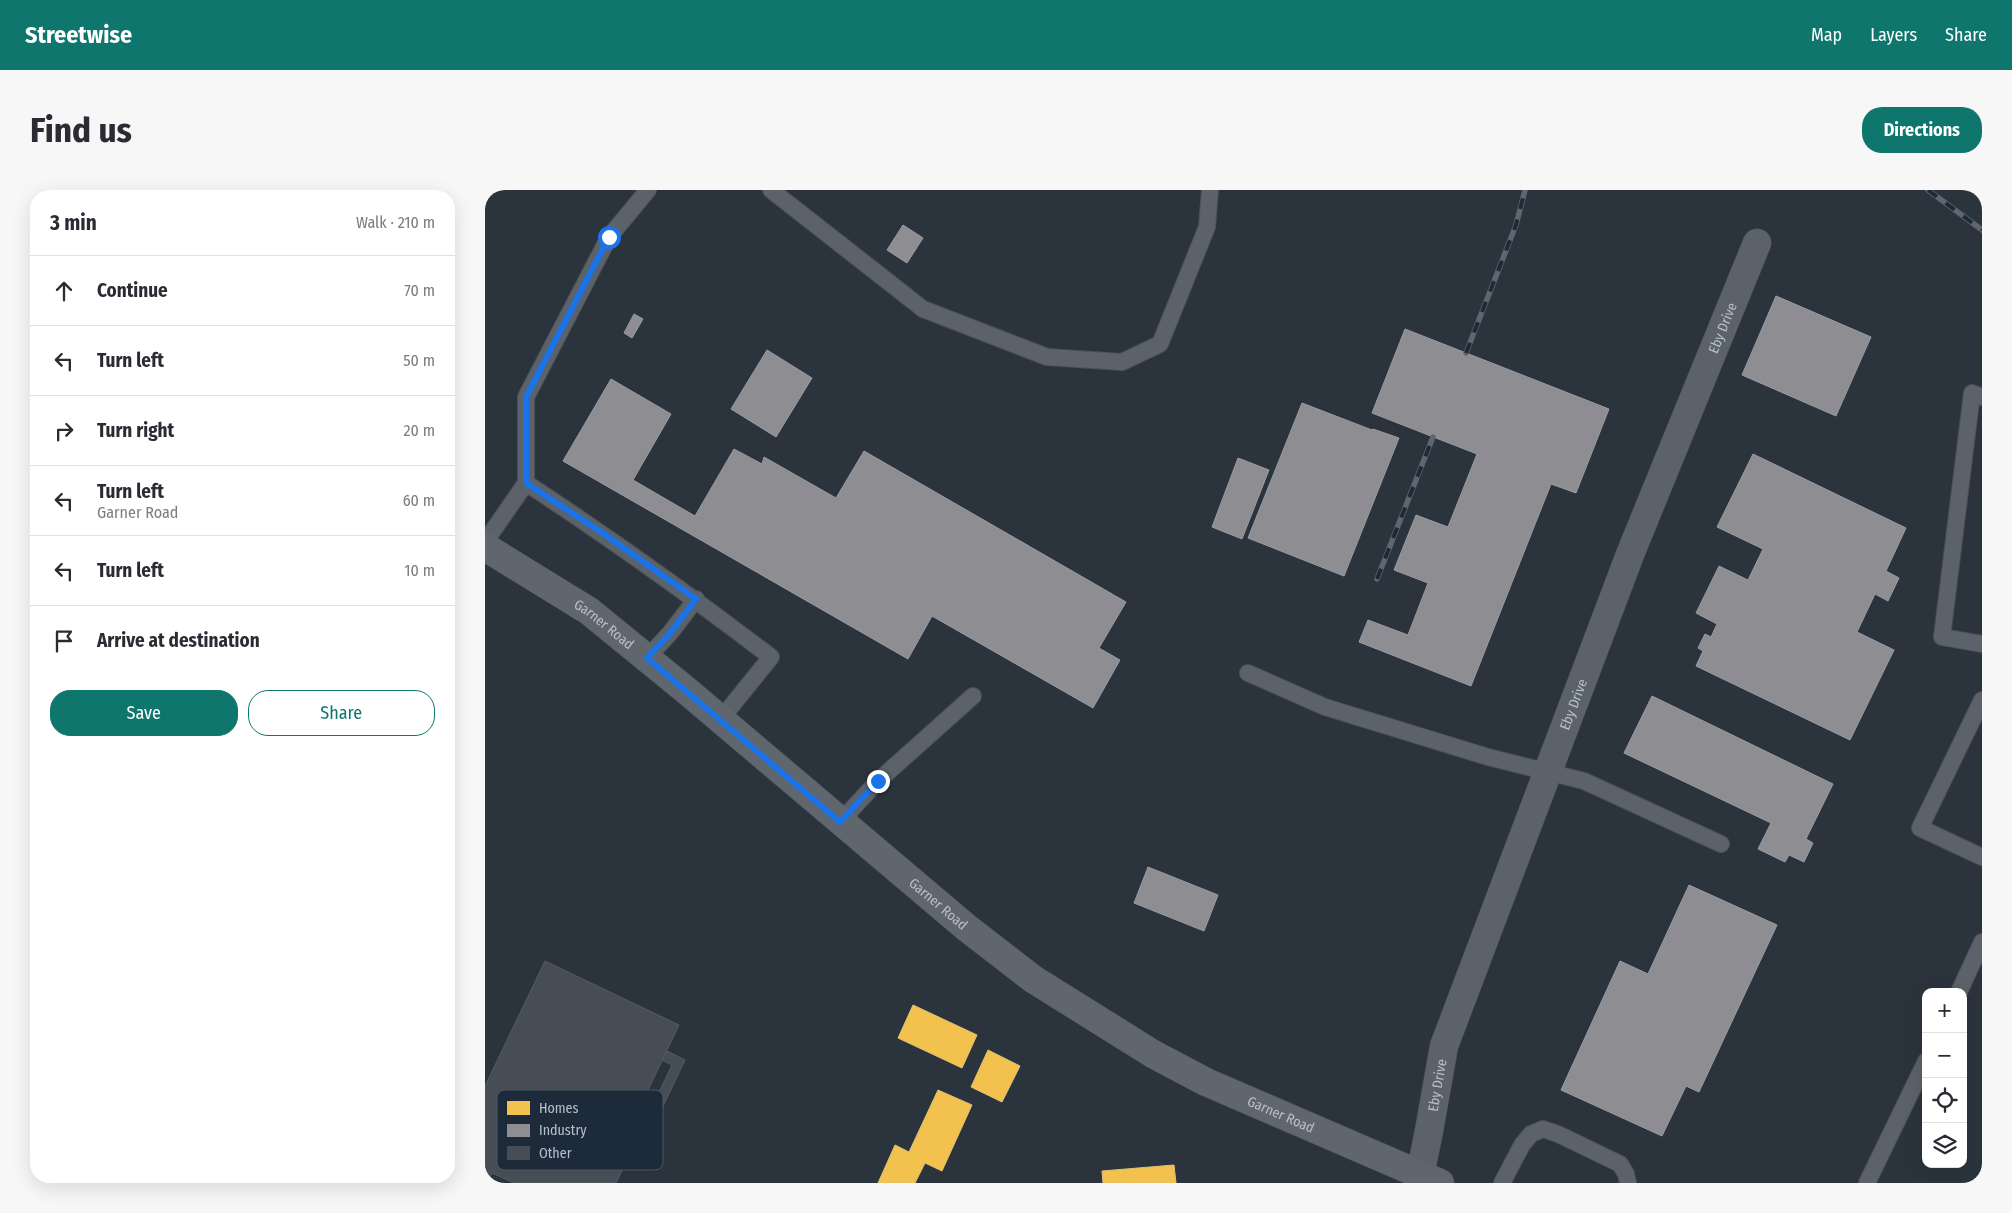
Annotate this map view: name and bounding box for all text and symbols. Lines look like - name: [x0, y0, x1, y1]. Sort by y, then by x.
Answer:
- text: Streetwise: [25, 21, 132, 49]
- text: Map: [1811, 24, 1842, 46]
- text: Layers: [1870, 24, 1917, 46]
- text: Share: [1945, 24, 1987, 46]
- button: Directions: [1862, 107, 1982, 153]
- text: Find us: [30, 109, 132, 151]
- text: 3 min: [50, 210, 97, 236]
- text: Walk · 210 m: [356, 213, 435, 232]
- route start: [598, 226, 621, 249]
- icon: ahead: [50, 277, 78, 305]
- text: Continue: [97, 279, 168, 302]
- text: 70 m: [404, 281, 435, 300]
- street label: Eby Drive: [1705, 300, 1741, 356]
- icon: left: [50, 347, 78, 375]
- text: Turn left: [97, 349, 164, 372]
- text: 50 m: [403, 351, 435, 370]
- icon: right: [50, 417, 78, 445]
- text: Turn right: [97, 419, 174, 442]
- text: 20 m: [404, 421, 435, 440]
- text: Turn left: [97, 480, 164, 503]
- icon: left: [50, 487, 78, 515]
- text: 60 m: [403, 491, 435, 510]
- text: Garner Road: [97, 503, 178, 522]
- icon: left: [50, 557, 78, 585]
- text: Turn left: [97, 559, 164, 582]
- text: 10 m: [404, 561, 435, 580]
- street label: Garner Road: [571, 596, 637, 653]
- icon: arrive: [50, 627, 78, 655]
- text: Arrive at destination: [97, 629, 260, 652]
- street label: Eby Drive: [1556, 677, 1591, 732]
- button: Save: [50, 690, 238, 736]
- button: Share: [248, 690, 435, 736]
- route end: [867, 770, 890, 793]
- street label: Garner Road: [905, 875, 971, 934]
- map controls: [1922, 988, 1967, 1168]
- button: +: [1922, 988, 1967, 1033]
- button: −: [1922, 1033, 1967, 1078]
- street label: Eby Drive: [1425, 1057, 1451, 1113]
- button: locate: [1922, 1078, 1967, 1123]
- legend: [497, 1090, 663, 1170]
- street label: Garner Road: [1245, 1093, 1317, 1137]
- text: Homes: [539, 1100, 579, 1117]
- text: Industry: [539, 1122, 587, 1139]
- button: layers: [1922, 1123, 1967, 1168]
- text: Other: [539, 1145, 572, 1162]

